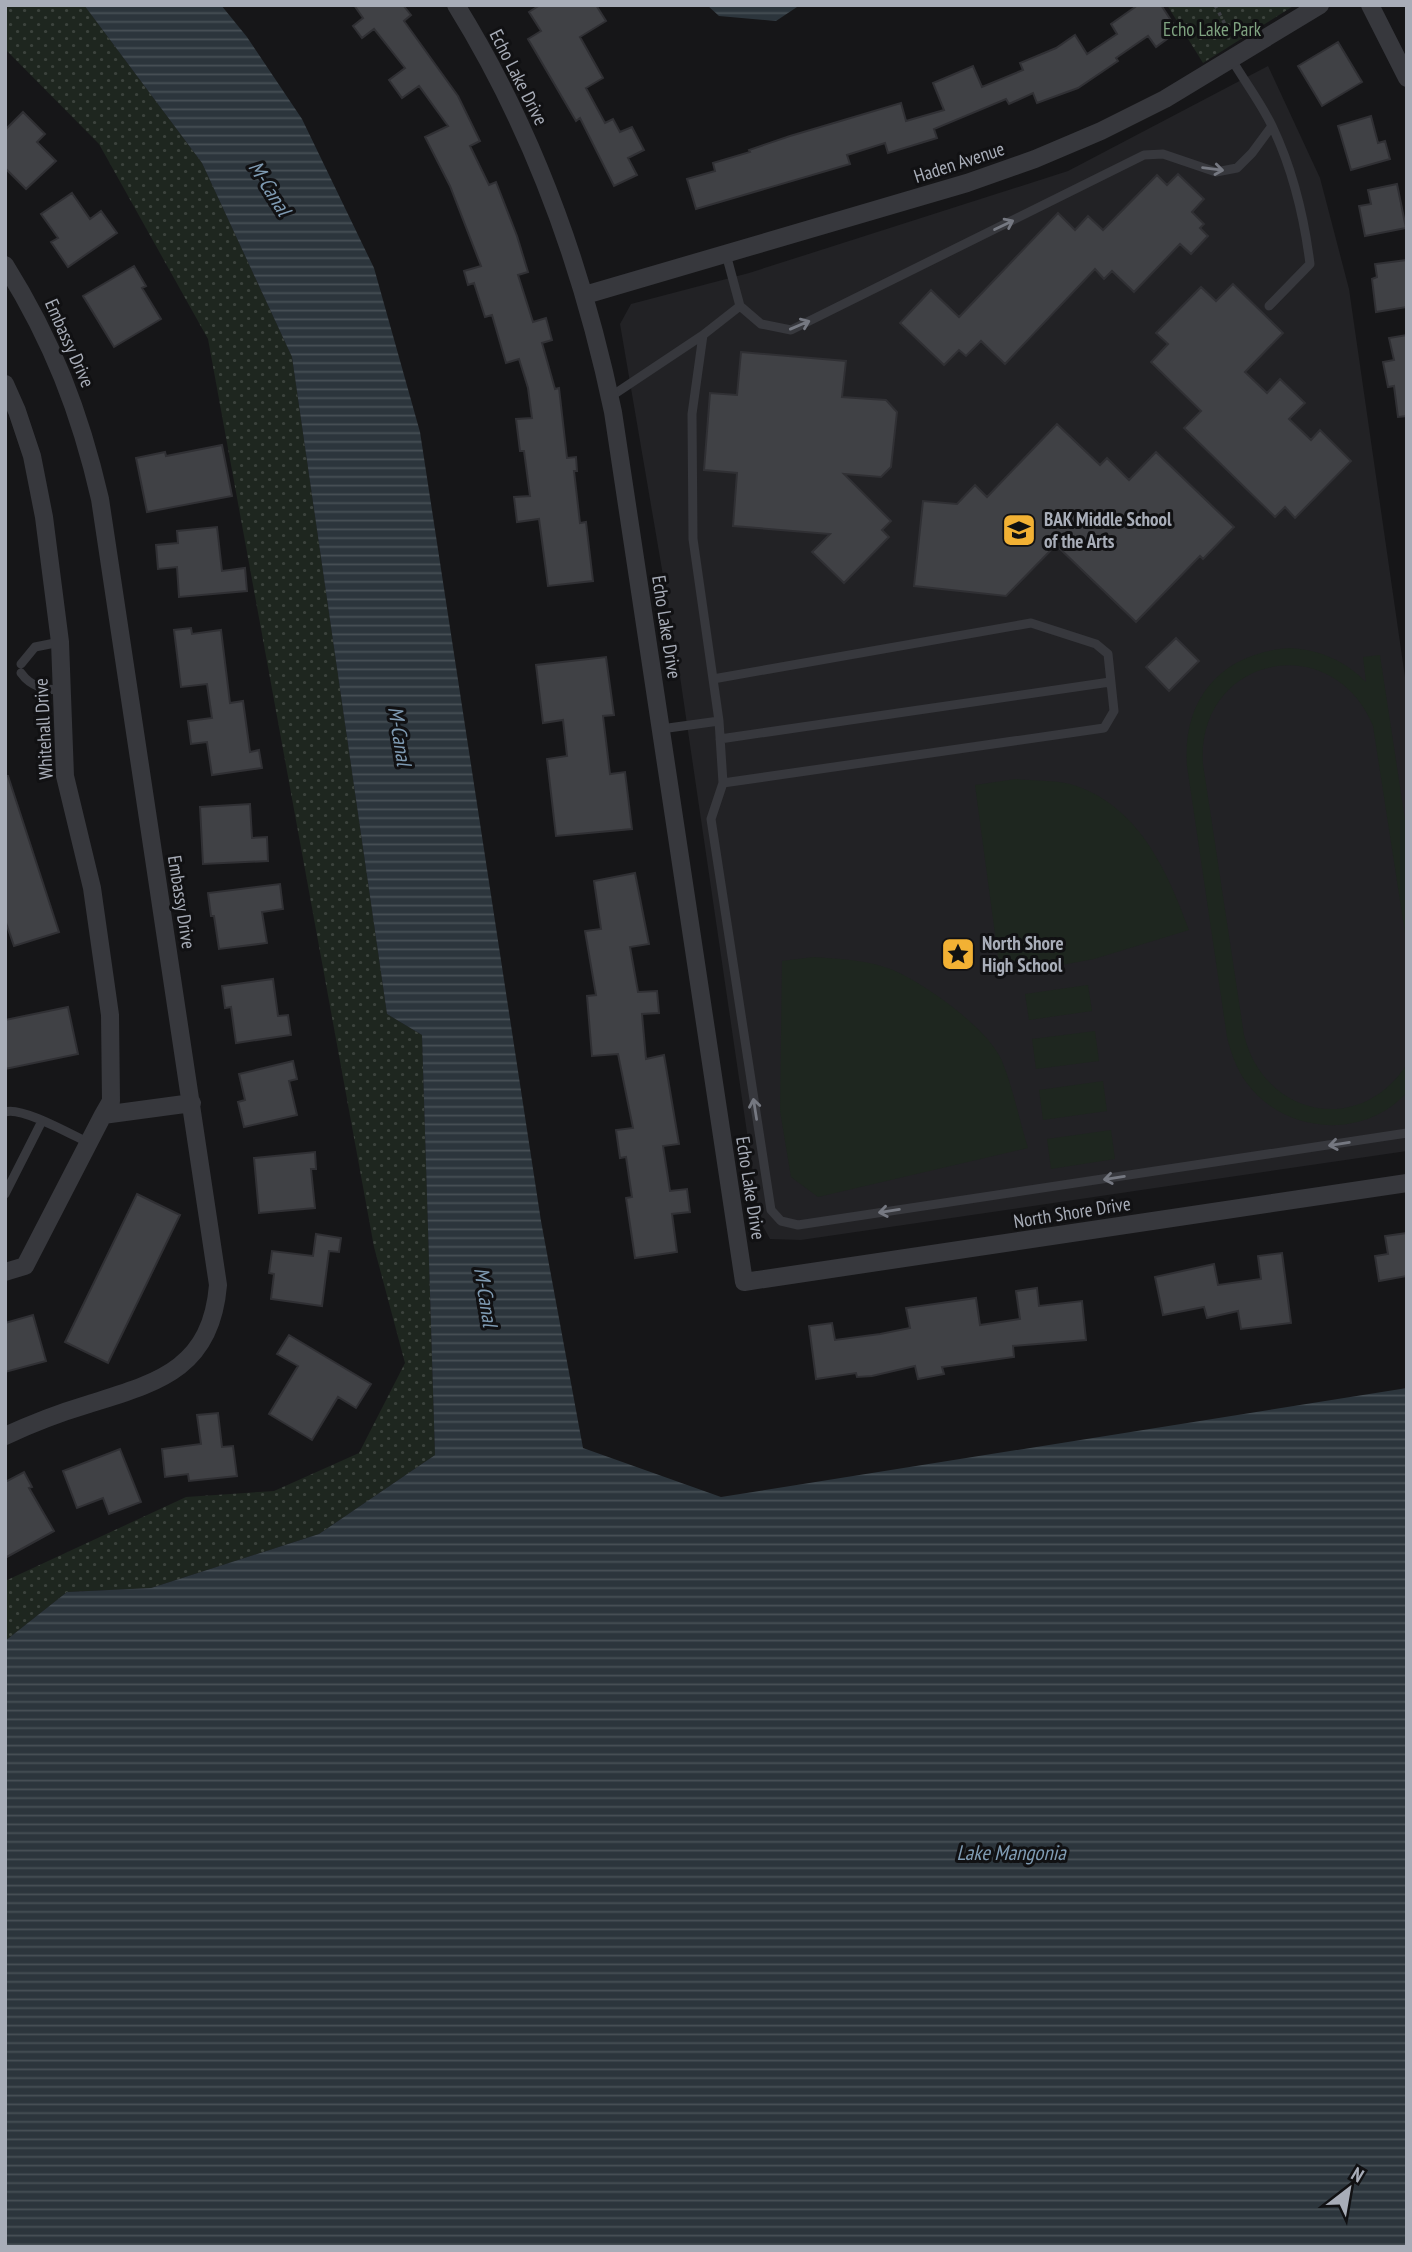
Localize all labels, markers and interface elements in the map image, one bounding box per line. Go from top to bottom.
park label: Echo Lake Park [1163,17,1262,41]
street label: Echo Lake Drive [485,25,553,129]
street label: Haden Avenue [911,136,1007,188]
water label: M-Canal [243,156,298,222]
one-way arrow [1201,163,1224,176]
one-way arrow [993,217,1014,231]
street label: Embassy Drive [40,295,100,391]
one-way arrow [789,318,810,331]
place label: BAK Middle School of the Arts [1044,507,1172,553]
school or university icon: BAK Middle School of the Arts [1000,511,1038,549]
street label: Echo Lake Drive [647,574,687,681]
street label: Whitehall Drive [28,678,58,780]
water label: M-Canal [382,704,418,770]
street label: Embassy Drive [163,854,201,951]
place label: North Shore High School [982,931,1064,977]
place icon: North Shore High School [939,935,977,973]
one-way arrow [749,1098,762,1120]
street label: Echo Lake Drive [731,1135,771,1242]
one-way arrow [1328,1137,1351,1150]
one-way arrow [1103,1171,1126,1184]
street label: North Shore Drive [1012,1191,1132,1233]
one-way arrow [878,1205,901,1218]
water label: M-Canal [468,1265,504,1331]
water label: Lake Mangonia [956,1839,1067,1866]
north arrow [1314,2154,1384,2224]
text: N [1347,2161,1368,2187]

